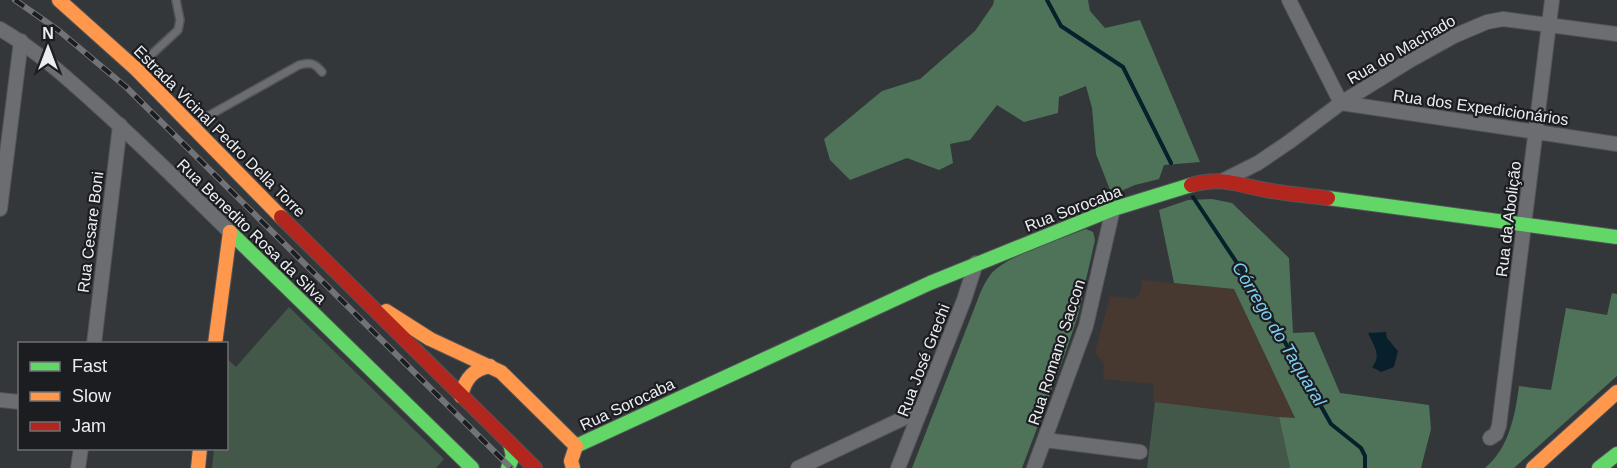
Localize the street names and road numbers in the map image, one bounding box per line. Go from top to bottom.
street label: Rua do Machado [1344,12,1458,87]
street label: Estrada Vicinal Pedro Della Torre [131,42,309,221]
street label: Rua dos Expedicionários [1392,87,1570,128]
street label: Rua Benedito Rosa da Silva [174,156,330,307]
street label: Rua da Abolição [1493,160,1524,278]
street label: Rua Cesare Boni [75,171,106,294]
street label: Rua Sorocaba [1022,182,1124,235]
street label: Rua Romano Saccon [1025,277,1088,427]
street label: Rua José Grechi [894,302,953,419]
street label: Rua Sorocaba [577,375,677,434]

